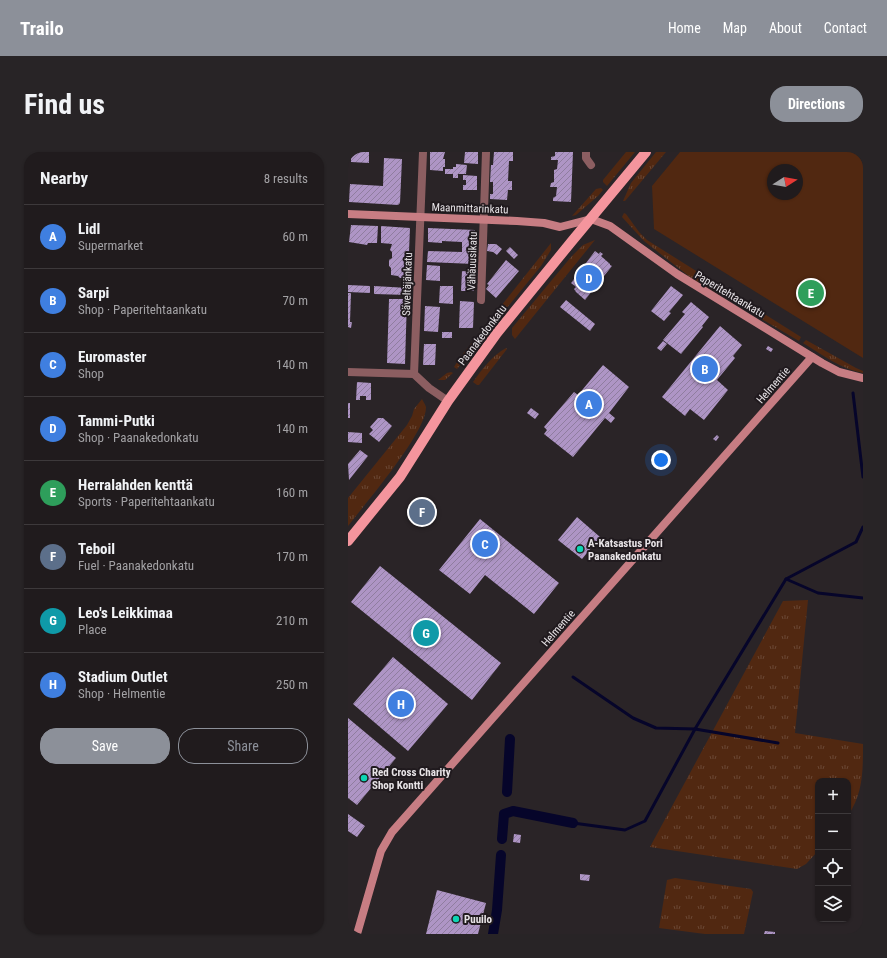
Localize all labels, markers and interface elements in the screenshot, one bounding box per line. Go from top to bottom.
text: Trailo [20,17,64,40]
text: Home [668,20,701,36]
text: Map [723,20,747,36]
text: About [769,20,802,36]
text: Contact [824,20,867,36]
button: Directions [770,86,863,122]
text: Find us [24,88,105,121]
north arrow [767,164,803,200]
text: Nearby [40,168,88,188]
text: 8 results [264,171,308,186]
street label: Maanmittarinkatu [431,201,509,216]
text: Lidl [78,220,100,238]
text: A [49,229,57,244]
text: 60 m [282,229,308,244]
street label: Vähäuusikatu [465,231,480,291]
text: Supermarket [78,238,143,253]
street label: Säveltäjänkatu [400,252,415,316]
pin: D [576,263,602,293]
street label: Paperitehtaankatu [692,268,767,320]
pin: E [798,278,824,308]
text: Sarpi [78,284,109,302]
text: B [49,293,57,308]
text: 70 m [282,293,308,308]
text: Shop · Paperitehtaankatu [78,302,207,317]
street label: Paanakedonkatu [455,303,509,368]
text: Euromaster [78,348,147,366]
pin: B [692,354,718,384]
text: C [49,357,57,372]
text: 140 m [276,357,308,372]
street label: Helmentie [754,364,793,406]
text: Shop [78,366,104,381]
pin: A [576,389,602,419]
text: Tammi-Putki [78,412,155,430]
text: D [49,421,57,436]
text: 140 m [276,421,308,436]
text: Shop · Paanakedonkatu [78,430,199,445]
your location [651,450,671,470]
text: Herralahden kenttä [78,476,193,494]
text: E [50,485,56,500]
text: 160 m [276,485,308,500]
text: Sports · Paperitehtaankatu [78,494,215,509]
pin: F [409,497,435,527]
pin: C [472,529,498,559]
place label: A-Katsastus Pori Paanakedonkatu [588,537,663,563]
text: Teboil [78,540,115,558]
marker: A-Katsastus Pori Paanakedonkatu [575,544,585,554]
text: F [50,549,56,564]
text: 170 m [276,549,308,564]
text: Fuel · Paanakedonkatu [78,558,194,573]
text: Leo's Leikkimaa [78,604,173,622]
street label: Helmentie [539,607,578,649]
text: G [49,613,57,628]
text: 210 m [276,613,308,628]
pin: G [413,618,439,648]
text: Place [78,622,107,637]
text: Stadium Outlet [78,668,168,686]
text: H [49,677,57,692]
text: 250 m [276,677,308,692]
text: Shop · Helmentie [78,686,165,701]
pin: H [388,689,414,719]
button: Save [40,728,170,764]
button: Share [178,728,308,764]
place label: Red Cross Charity Shop Kontti [372,766,451,792]
marker: Red Cross Charity Shop Kontti [359,773,369,783]
map controls [815,778,851,922]
button: + [815,778,851,814]
button: − [815,814,851,850]
button: locate [815,850,851,886]
button: layers [815,886,851,922]
place label: Puuilo [464,913,493,926]
marker: Puuilo [451,914,461,924]

